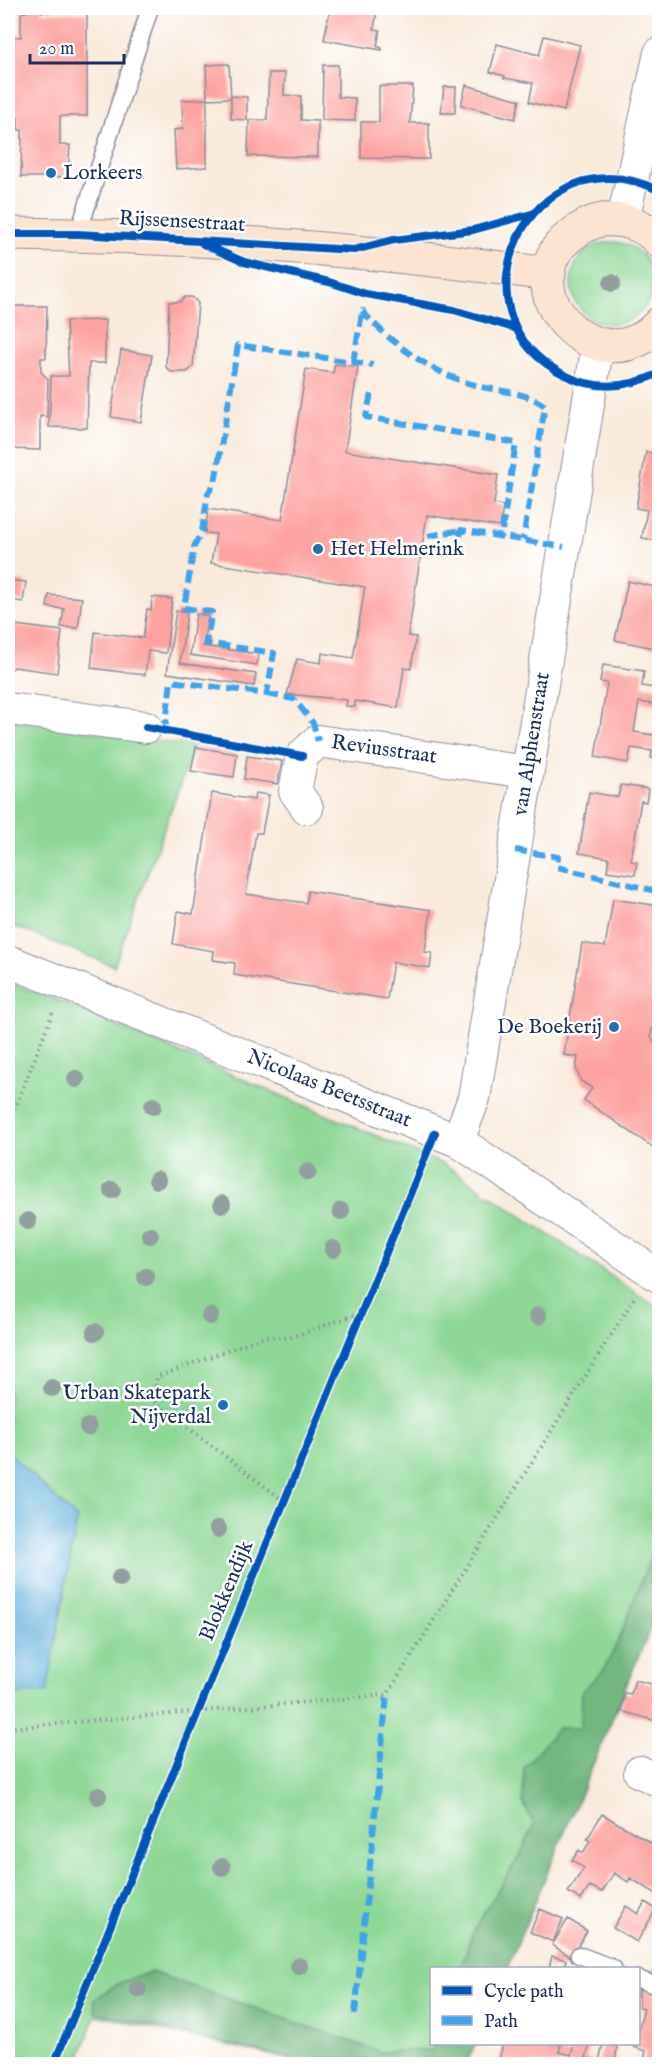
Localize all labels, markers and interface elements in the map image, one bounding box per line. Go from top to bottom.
scale bar [30,27,124,65]
text: 20 m [39,38,74,61]
place label: Lorkeers [63,160,143,187]
marker: Lorkeers [44,166,58,180]
street label: Rijssensestraat [118,205,246,239]
place label: Het Helmerink [330,536,465,563]
marker: Het Helmerink [311,542,325,556]
street label: van Alphenstraat [507,670,557,818]
street label: Reviusstraat [329,729,439,771]
place label: De Boekerij [497,1014,602,1041]
marker: De Boekerij [607,1020,621,1034]
street label: Nicolaas Beetsstraat [243,1044,415,1134]
place label: Urban Skatepark Nijverdal [63,1380,212,1431]
marker: Urban Skatepark Nijverdal [216,1398,230,1412]
street label: Blokkendijk [194,1536,261,1645]
legend [430,1967,640,2045]
text: Cycle path [484,1981,564,2004]
text: Path [484,2011,518,2034]

